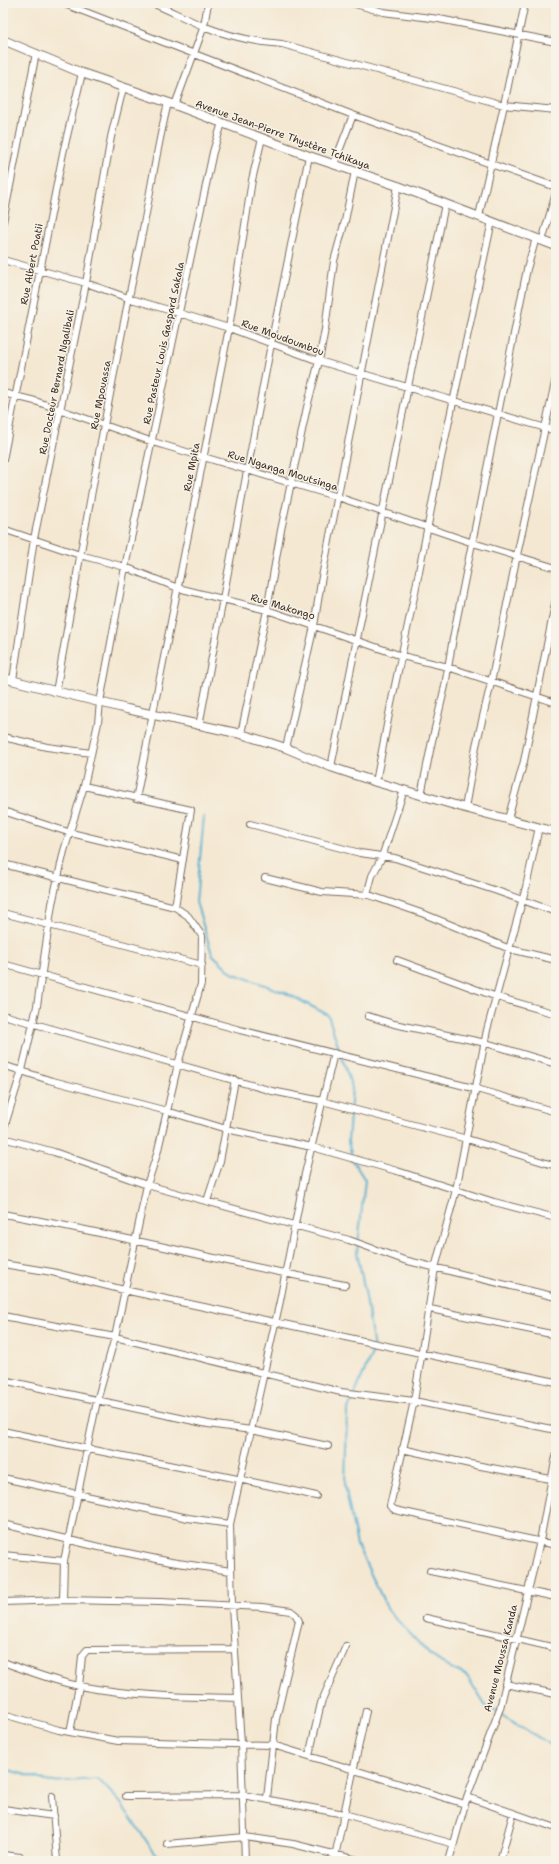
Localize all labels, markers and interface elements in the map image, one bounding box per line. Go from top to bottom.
street label: Avenue Jean-Pierre Thystère Tchikaya [194,97,373,172]
street label: Rue Albert Poatii [17,222,46,306]
street label: Rue Pasteur Louis Gaspard Sakala [140,260,187,426]
street label: Rue Docteur Bernard Ngalibali [36,308,77,456]
street label: Rue Moudoumbou [240,316,326,359]
street label: Rue Mpouassa [87,359,114,431]
street label: Rue Mpita [180,441,203,493]
street label: Rue Nganga Moutsinga [226,448,340,494]
street label: Rue Makongo [249,591,317,622]
street label: Avenue Moussa Kanda [481,1602,520,1713]

